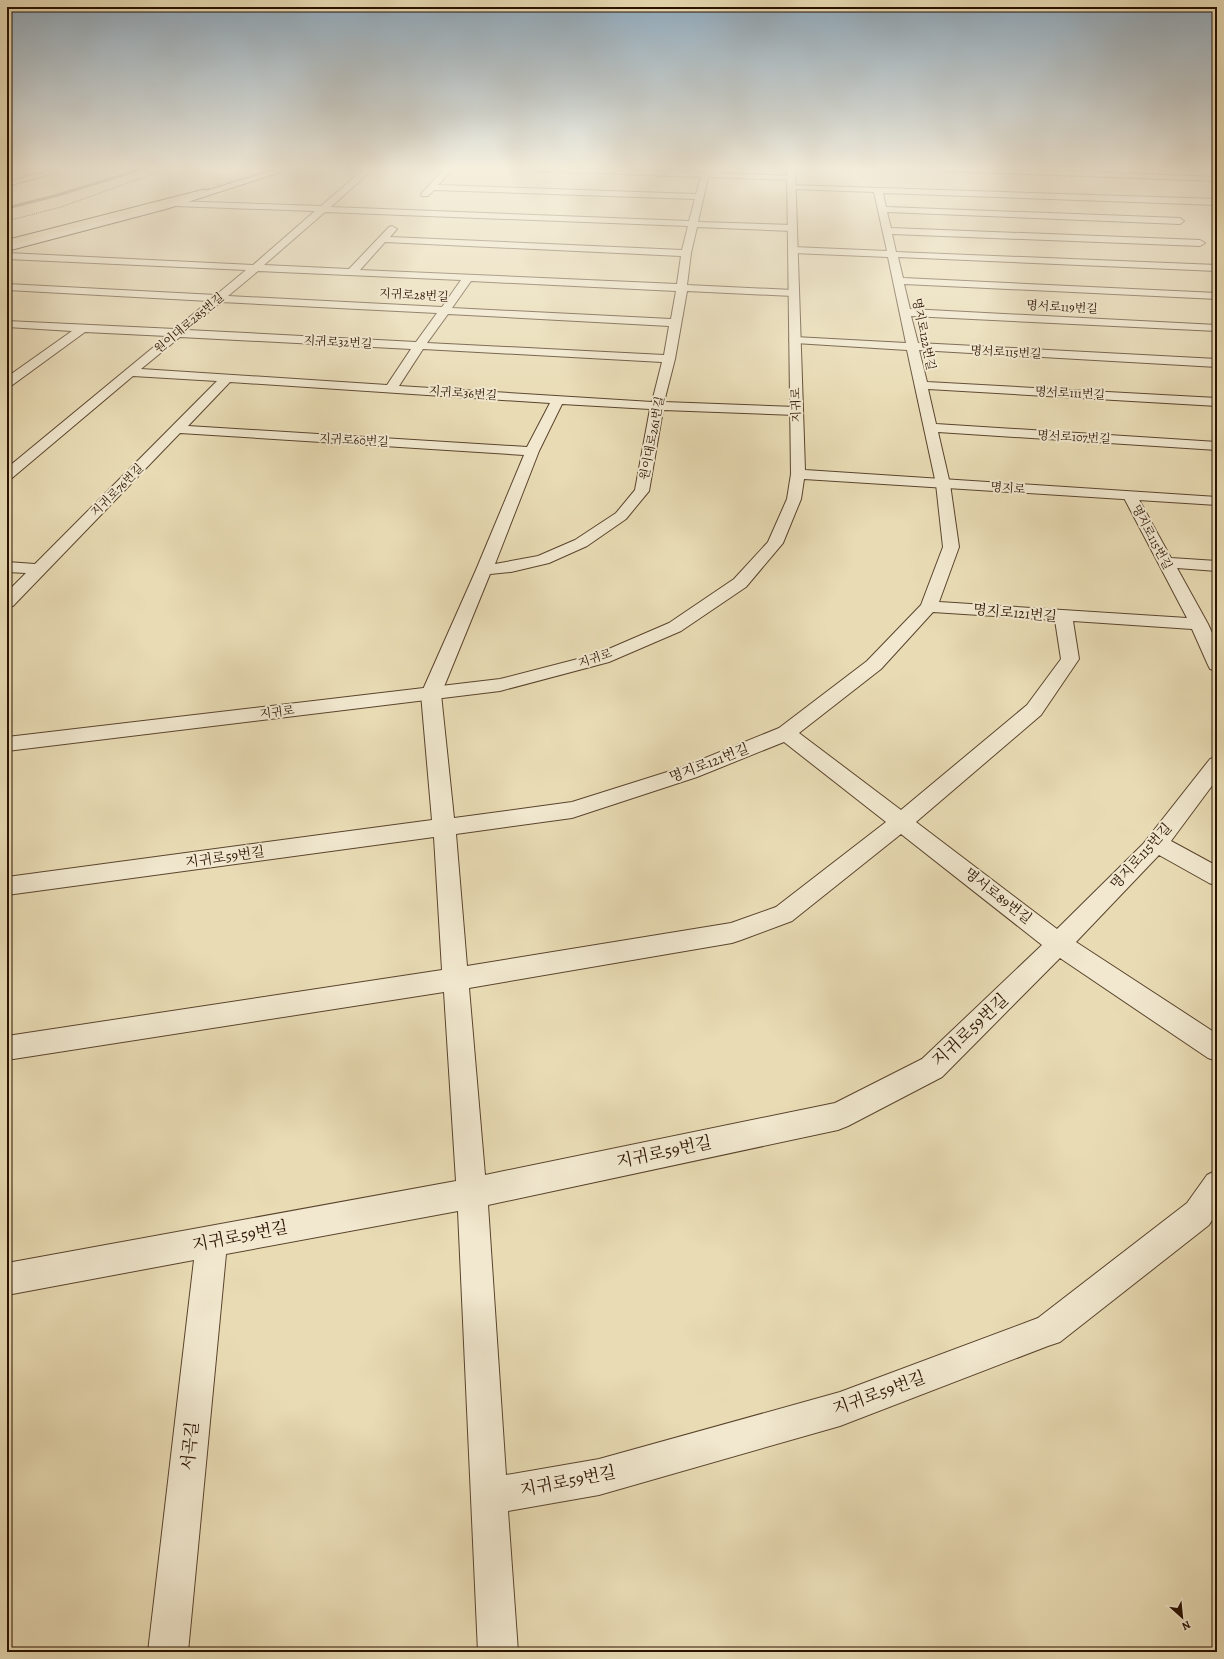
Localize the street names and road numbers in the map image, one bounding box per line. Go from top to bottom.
street label: 지귀로28번길 [379,285,449,305]
street label: 원이대로285번길 [151,289,227,357]
street label: 명지로122번길 [909,296,939,372]
street label: 명서로119번길 [1026,297,1098,317]
street label: 지귀로32번길 [303,332,373,352]
street label: 명서로115번길 [970,342,1042,362]
street label: 지귀로36번길 [428,383,498,403]
street label: 명서로111번길 [1034,383,1106,403]
street label: 지귀로 [787,387,805,423]
street label: 원이대로261번길 [636,395,668,481]
street label: 명서로107번길 [1037,427,1111,447]
street label: 지귀로60번길 [319,430,389,450]
street label: 지귀로76번길 [87,460,147,520]
street label: 명지로 [990,479,1026,497]
street label: 명지로115번길 [1128,502,1176,572]
street label: 명지로121번길 [972,600,1058,626]
street label: 지귀로 [576,645,614,671]
street label: 지귀로 [259,702,296,722]
street label: 명지로121번길 [666,739,752,787]
street label: 명지로115번길 [1106,819,1176,893]
street label: 지귀로59번길 [184,842,266,872]
street label: 명서로89번길 [960,864,1036,928]
street label: 지귀로59번길 [927,988,1013,1072]
street label: 지귀로59번길 [614,1131,714,1173]
street label: 지귀로59번길 [190,1215,290,1257]
street label: 지귀로59번길 [829,1366,929,1420]
street label: 서곡길 [176,1420,204,1472]
street label: 지귀로59번길 [518,1460,618,1502]

